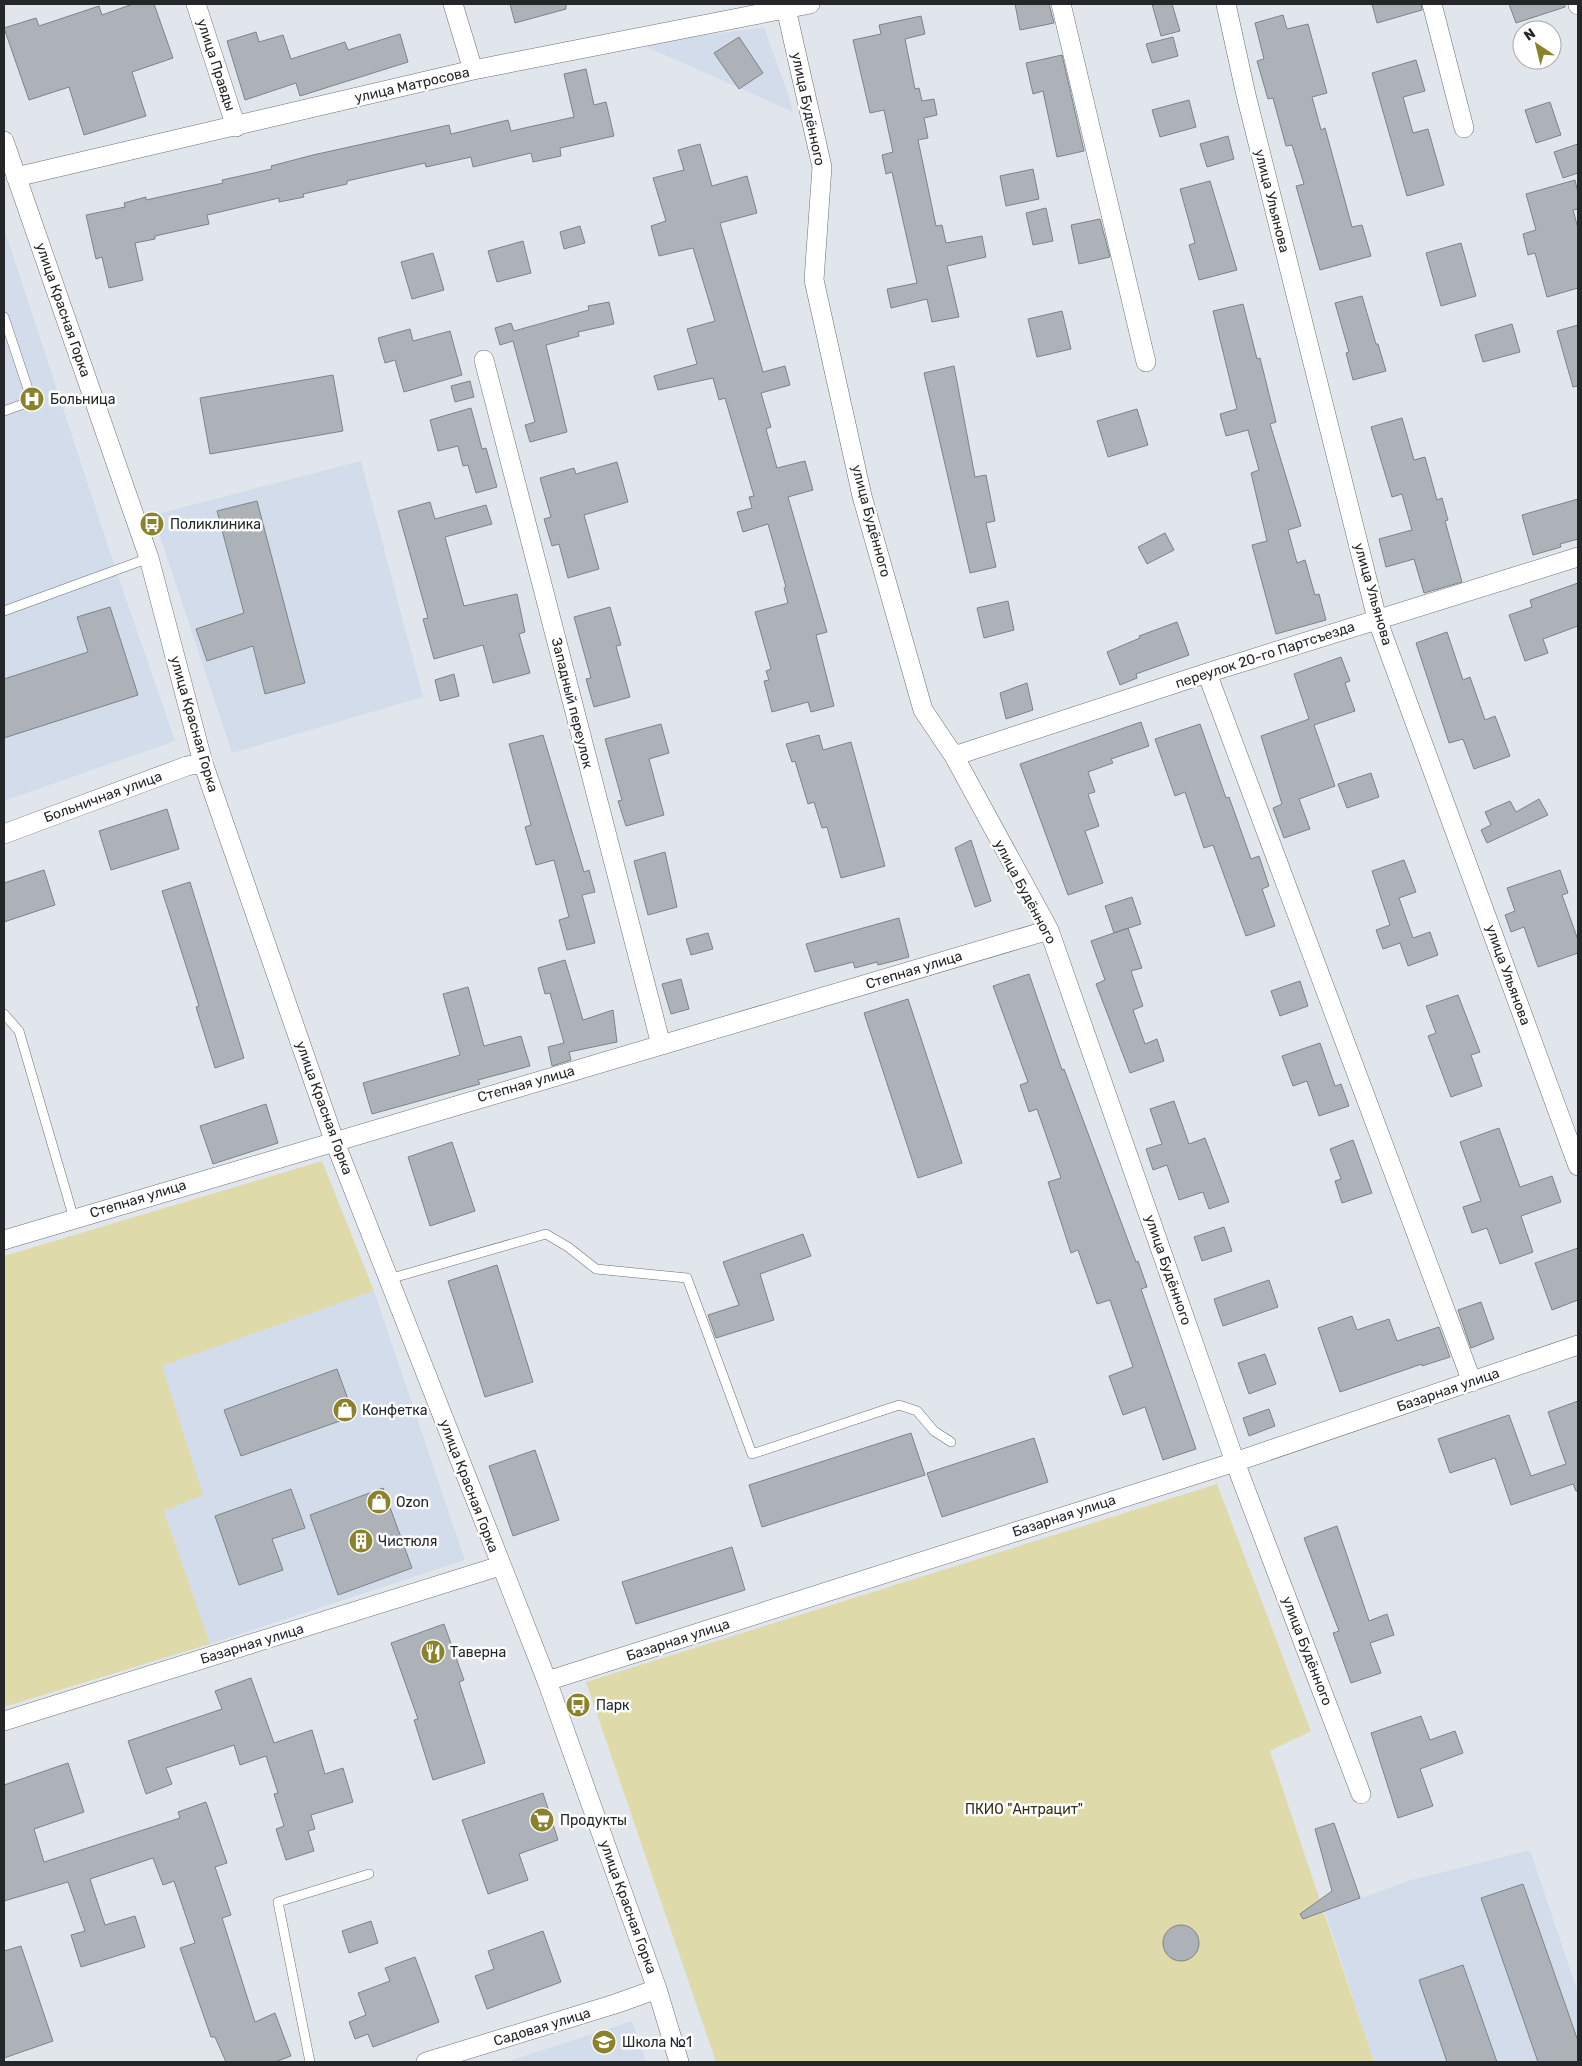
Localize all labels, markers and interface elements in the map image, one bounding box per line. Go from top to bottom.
street label: улица Правды [193,17,239,113]
north arrow [1512,20,1562,70]
text: N [1521,25,1539,45]
street label: улица Будённого [788,51,828,167]
street label: улица Матросова [353,64,471,106]
street label: улица Ульянова [1251,148,1293,254]
street label: улица Красная Горка [32,241,94,379]
hospital icon: Больница [19,386,45,412]
place label: Больница [50,391,115,408]
street label: улица Будённого [848,463,894,579]
bus stop icon: Поликлиника [139,511,165,537]
place label: Поликлиника [170,516,261,533]
street label: улица Ульянова [1350,541,1396,647]
street label: переулок 20-го Партсъезда [1173,618,1357,692]
street label: Западный переулок [548,636,597,771]
street label: улица Красная Горка [166,654,222,794]
street label: Больничная улица [42,768,164,826]
street label: улица Будённого [990,837,1060,947]
street label: улица Ульянова [1482,922,1534,1028]
street label: Степная улица [864,947,964,993]
street label: улица Красная Горка [292,1039,356,1177]
street label: Степная улица [475,1062,577,1106]
street label: Степная улица [88,1176,188,1222]
street label: улица Будённого [1141,1213,1195,1327]
street label: Базарная улица [1394,1364,1502,1416]
shop icon: Конфетка [332,1397,358,1423]
place label: Конфетка [362,1402,427,1419]
street label: улица Красная Горка [436,1417,502,1555]
shop icon: Ozon [366,1489,392,1515]
street label: Базарная улица [1010,1491,1118,1541]
place label: Ozon [396,1494,429,1511]
building icon: Чистюля [348,1528,374,1554]
place label: Чистюля [378,1533,437,1550]
street label: улица Будённого [1278,1594,1336,1708]
street label: Базарная улица [624,1615,732,1665]
street label: Базарная улица [198,1620,306,1668]
restaurant icon: Таверна [420,1639,446,1665]
place label: Таверна [450,1644,506,1661]
bus stop icon: Парк [565,1692,591,1718]
place label: Парк [596,1697,630,1714]
park label: ПКИО "Антрацит" [965,1801,1083,1818]
supermarket icon: Продукты [529,1807,555,1833]
place label: Продукты [560,1812,627,1829]
street label: улица Красная Горка [596,1838,660,1976]
street label: Садовая улица [492,2004,592,2050]
school or university icon: Школа №1 [591,2029,617,2055]
place label: Школа №1 [622,2034,692,2051]

